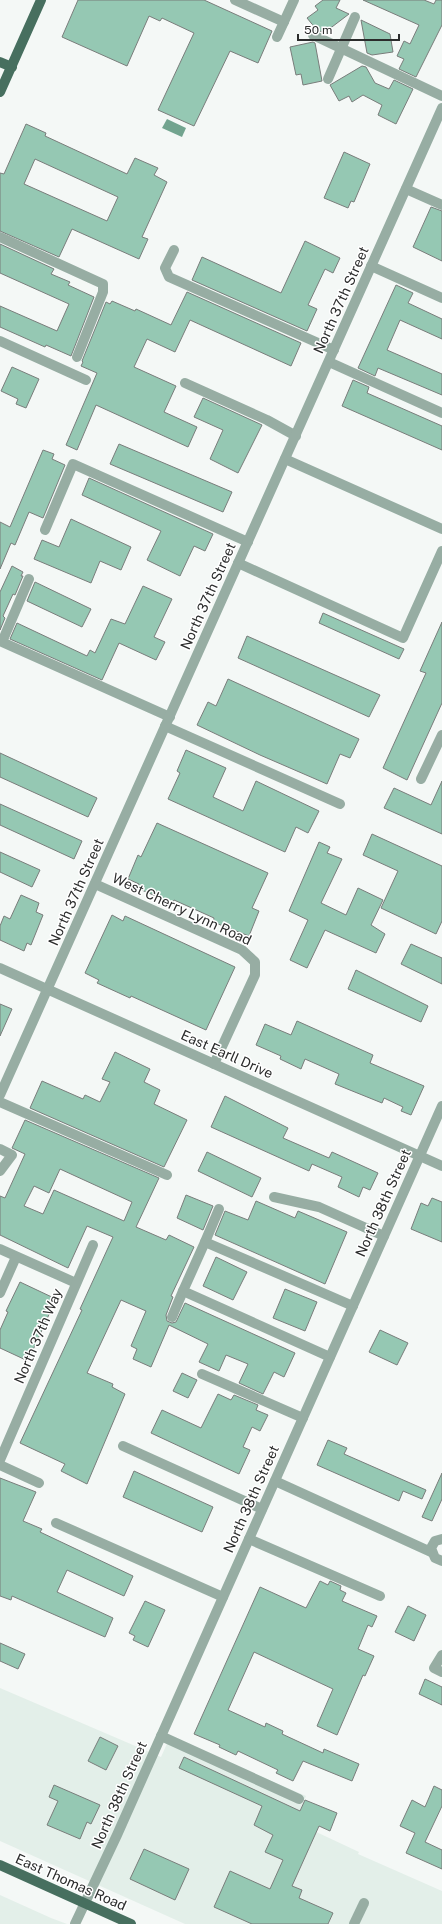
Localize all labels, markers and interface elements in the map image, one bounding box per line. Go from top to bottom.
scale bar [298,16,399,42]
text: 50 m [304,23,332,37]
street label: North 37th Street [310,244,372,356]
street label: North 37th Street [177,540,239,652]
street label: North 37th Street [45,836,107,948]
street label: West Cherry Lynn Road [110,870,254,948]
street label: East Earll Drive [179,1027,276,1081]
street label: North 38th Street [352,1147,414,1259]
street label: North 37th Way [11,1286,65,1386]
street label: North 38th Street [220,1443,282,1555]
street label: North 38th Street [88,1739,150,1851]
street label: East Thomas Road [13,1850,129,1914]

